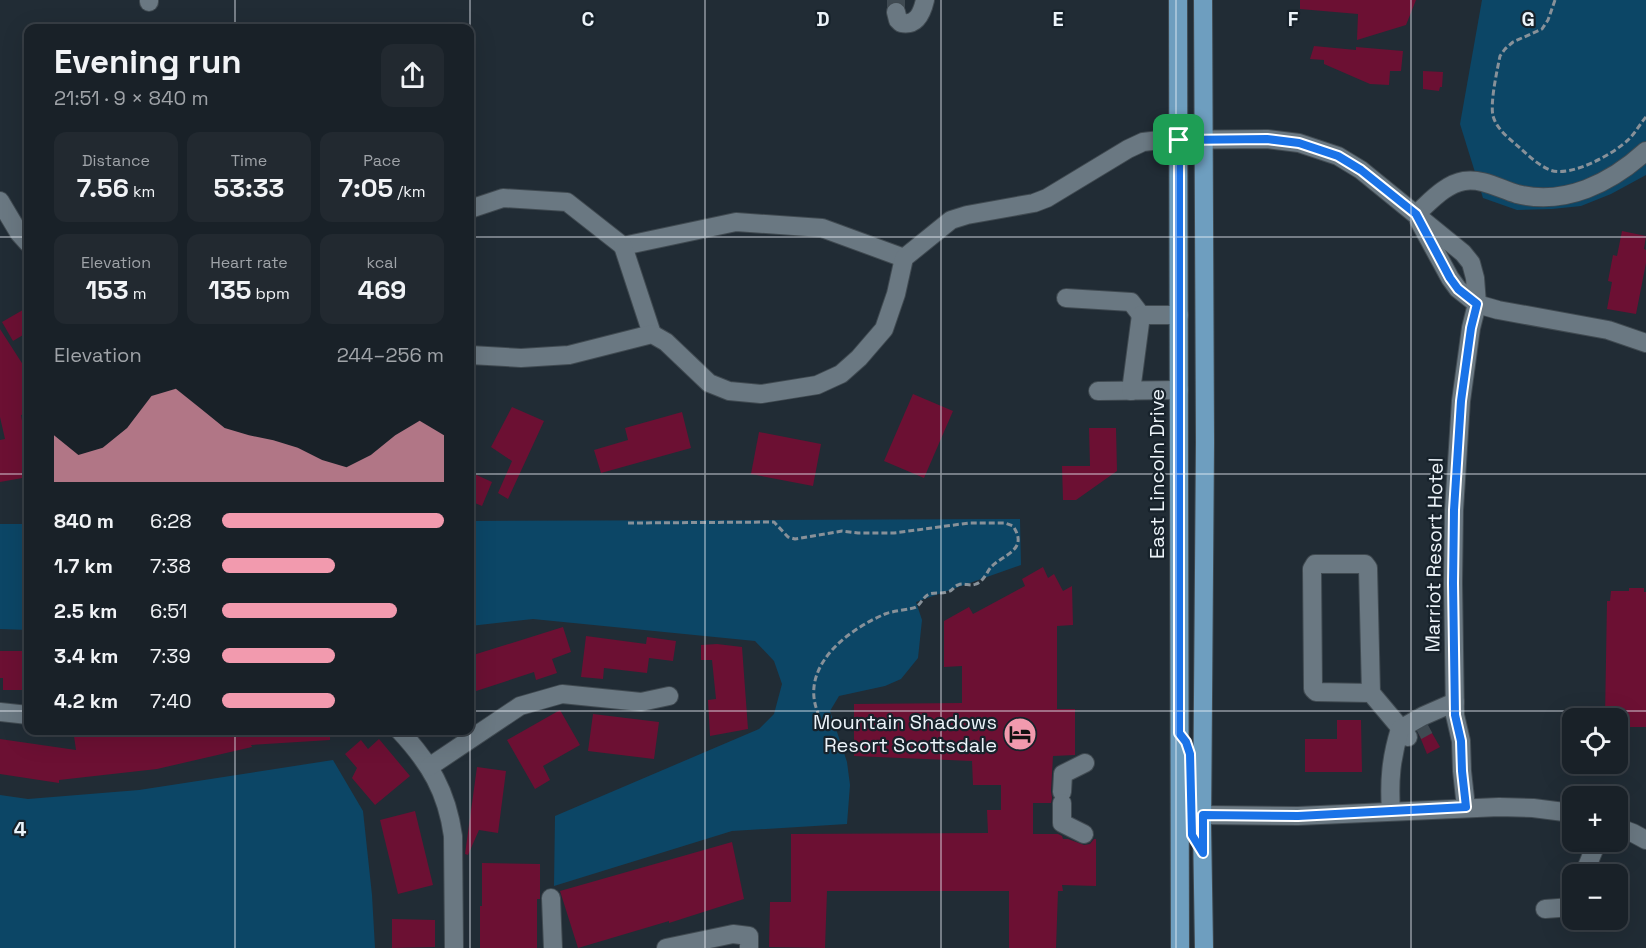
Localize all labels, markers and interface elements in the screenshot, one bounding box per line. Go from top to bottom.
text: C [582,6,595,32]
text: D [816,6,830,32]
text: E [1052,6,1064,32]
text: F [1288,6,1299,32]
text: G [1521,6,1535,32]
text: Evening run [54,41,242,83]
button: share [381,44,444,107]
text: 21:51 · 9 × 840 m [54,85,209,111]
pin [1153,114,1204,165]
icon: arrive [1162,123,1195,156]
text: Distance [82,150,150,171]
text: Time [231,150,267,171]
text: Pace [363,150,401,171]
text: 7.56 [77,171,129,205]
text: 53:33 [214,171,284,205]
text: 7:05 [338,171,393,205]
text: km [129,181,155,202]
text: /km [393,181,426,202]
text: Elevation [81,252,151,273]
text: Heart rate [210,252,288,273]
text: kcal [367,252,397,273]
text: 153 [85,273,129,307]
text: 135 [208,273,251,307]
text: 469 [358,273,406,307]
text: m [129,283,147,304]
text: bpm [251,283,290,304]
text: Elevation [54,342,142,368]
text: 244–256 m [337,342,444,368]
street label: East Lincoln Drive [1144,389,1170,559]
street label: Marriot Resort Hotel [1419,457,1449,653]
text: 840 m [54,508,114,534]
text: 6:28 [150,508,192,534]
text: 1.7 km [54,553,113,579]
text: 7:38 [150,553,191,579]
text: 2.5 km [54,598,117,624]
text: 6:51 [150,598,187,624]
text: 3.4 km [54,643,118,669]
text: 7:39 [150,643,191,669]
text: 4.2 km [54,688,118,714]
text: 7:40 [150,688,192,714]
map controls [1562,708,1628,930]
button: locate [1562,708,1628,774]
place label: Mountain Shadows Resort Scottsdale [813,709,997,758]
hotel icon: Mountain Shadows Resort Scottsdale [1002,716,1038,752]
button: + [1562,786,1628,852]
text: 4 [14,816,27,842]
button: − [1562,864,1628,930]

